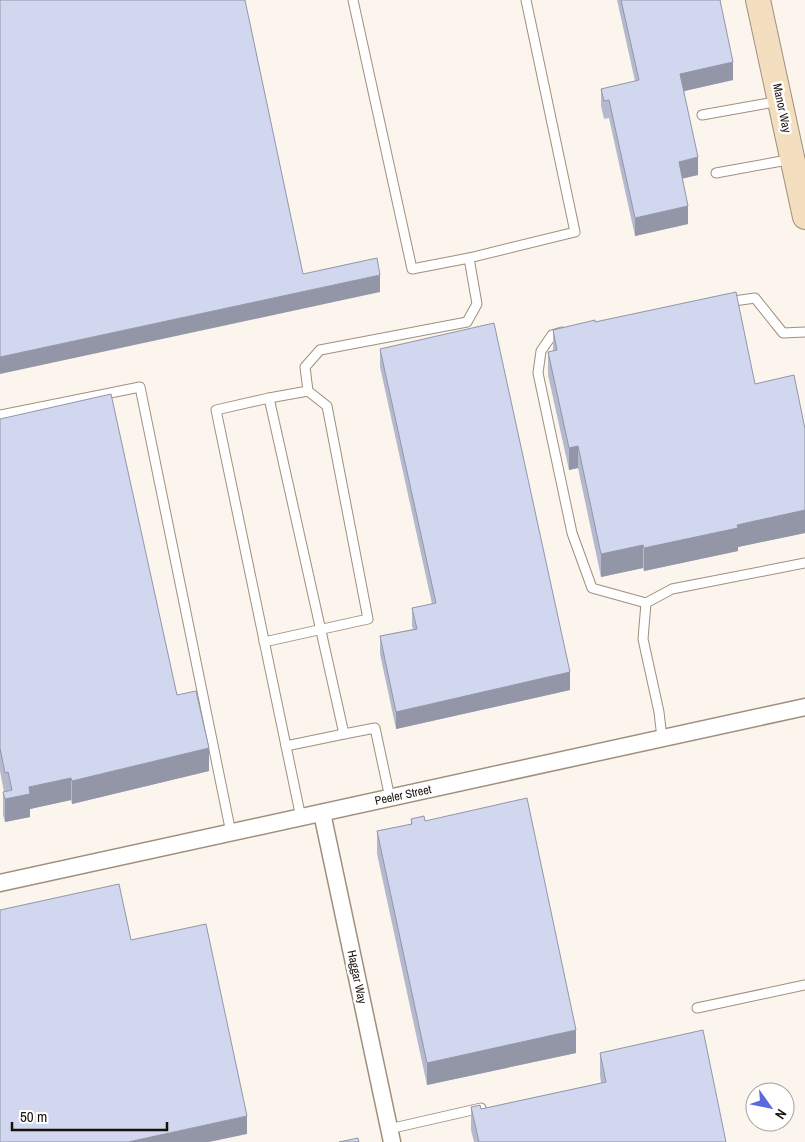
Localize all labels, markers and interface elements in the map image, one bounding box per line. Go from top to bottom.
street label: Manor Way [769,82,795,134]
street label: Peeler Street [373,781,433,809]
street label: Haggar Way [344,949,370,1005]
north arrow [745,1082,795,1132]
scale bar [12,1100,168,1132]
text: 50 m [20,1106,47,1127]
text: N [771,1106,791,1122]

